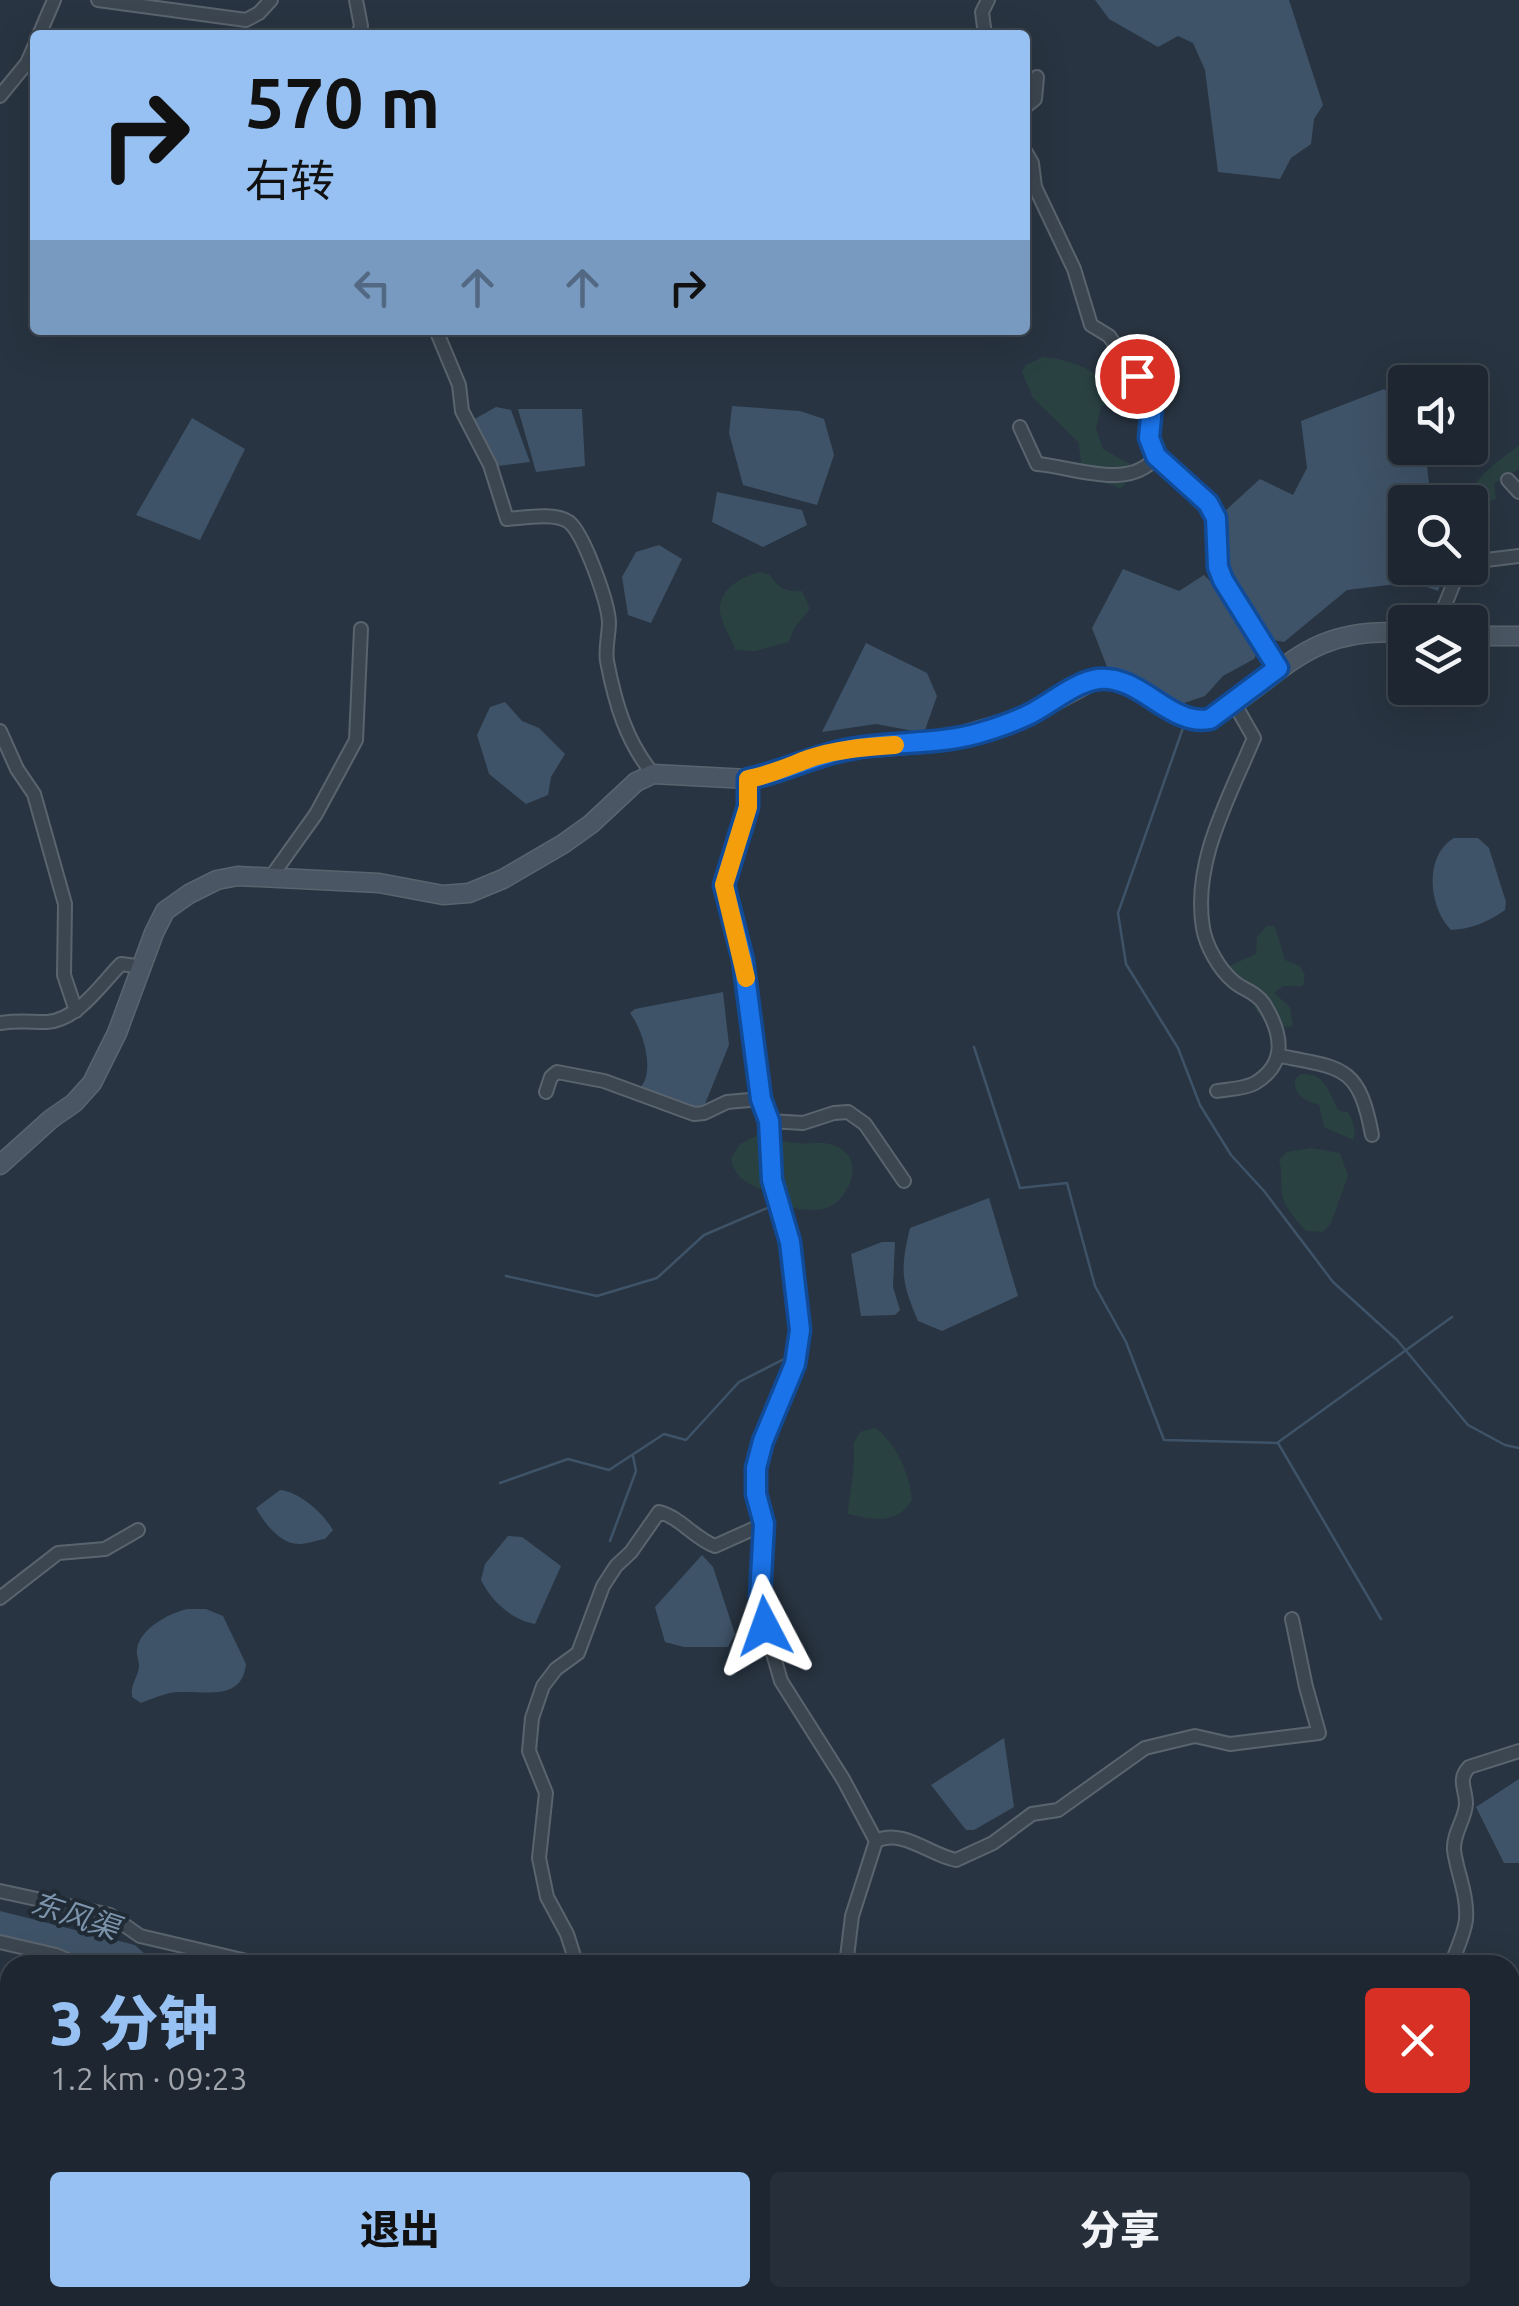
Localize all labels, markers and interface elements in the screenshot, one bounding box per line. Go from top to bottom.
text: 570 m [245,63,440,141]
icon: right [80,70,210,200]
text: 右转 [245,155,335,206]
icon: left [345,260,400,315]
icon: ahead [450,260,505,315]
icon: ahead [555,260,610,315]
icon: right [660,260,715,315]
pin [1095,334,1180,419]
icon: arrive [1110,349,1165,404]
map controls [1388,365,1488,705]
button: sound [1388,365,1488,465]
button: search [1388,485,1488,585]
button: layers [1388,605,1488,705]
position arrow [713,1574,817,1678]
water label: 东风渠 [27,1885,127,1946]
button: close [1365,1988,1470,2093]
text: 3 分钟 [50,1989,218,2056]
text: 1.2 km · 09:23 [50,2060,248,2096]
button: 退出 [50,2172,750,2287]
button: 分享 [770,2172,1470,2287]

